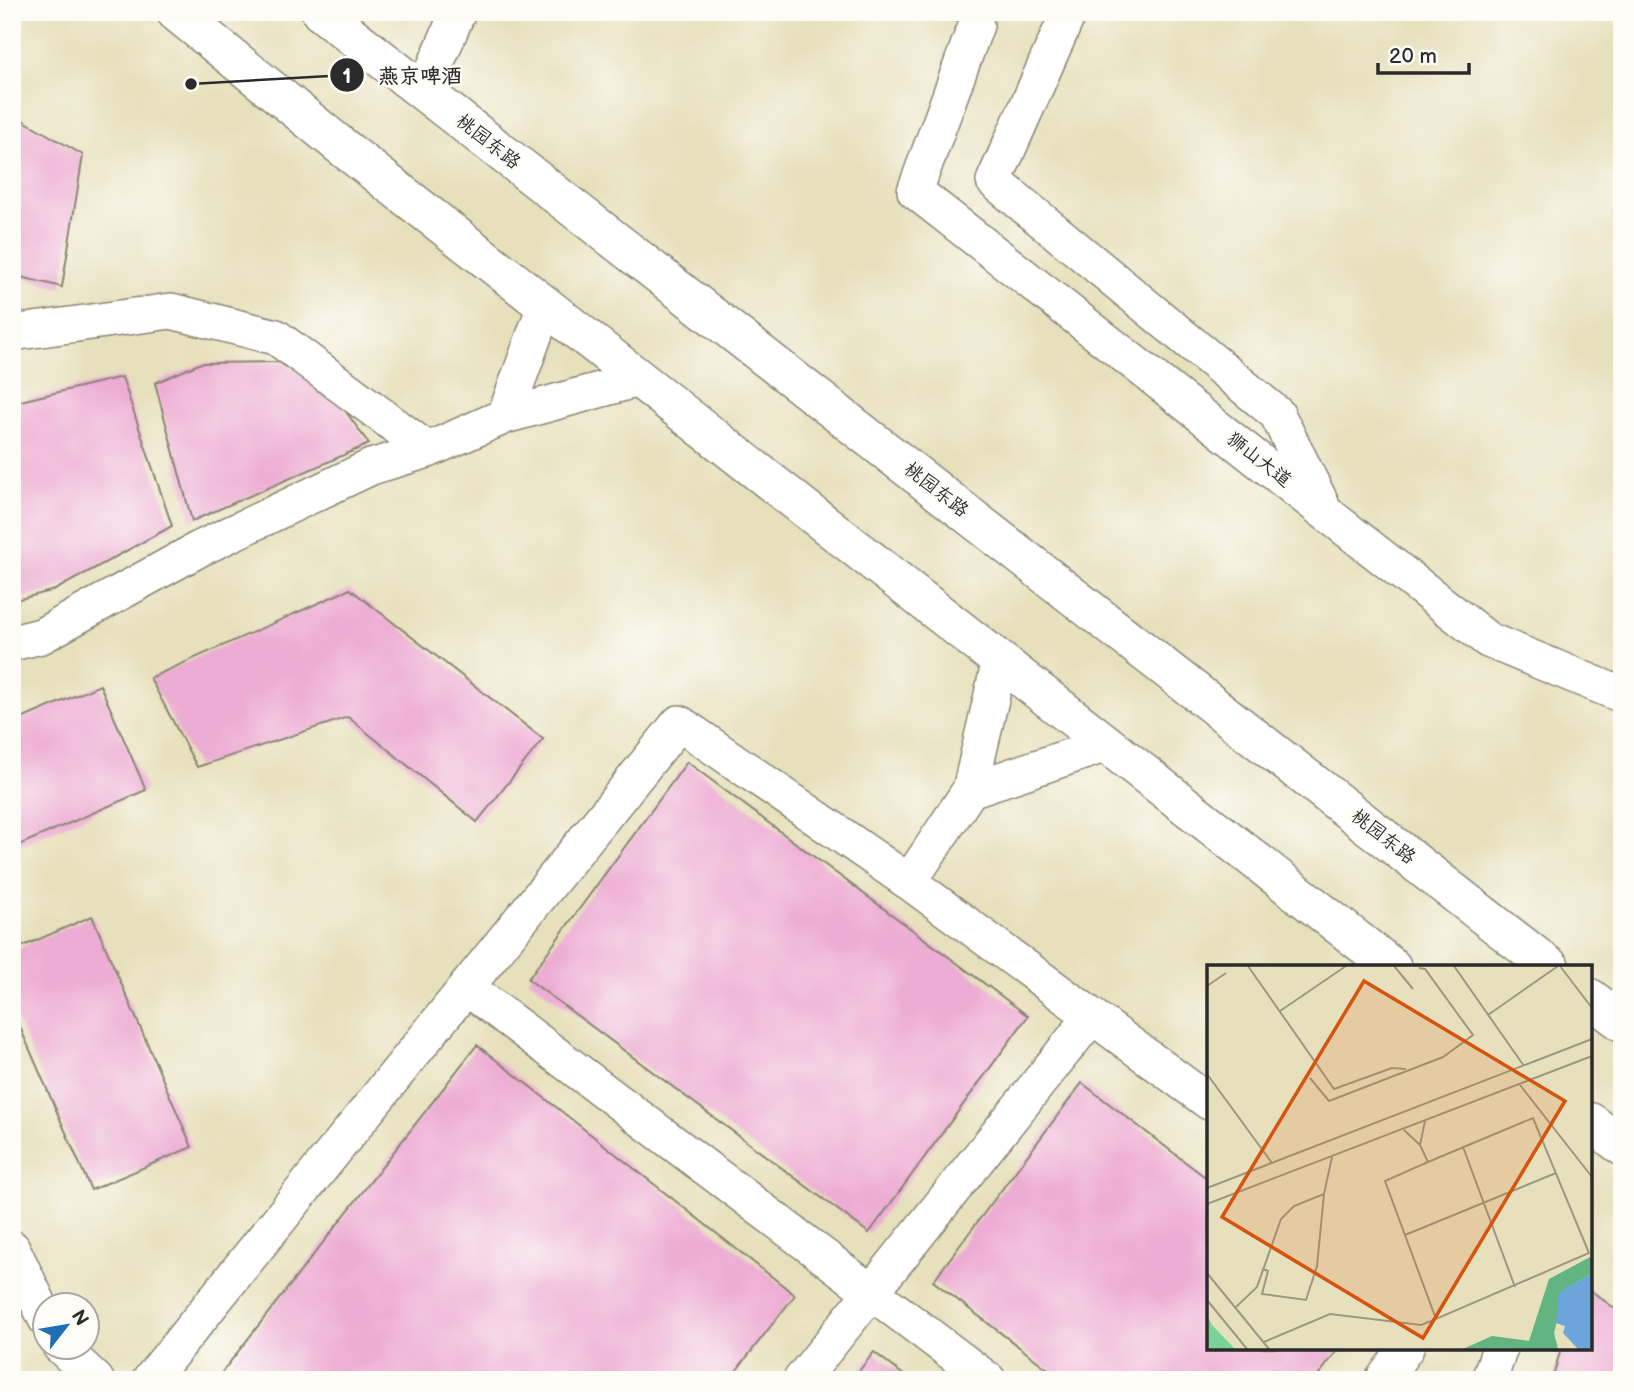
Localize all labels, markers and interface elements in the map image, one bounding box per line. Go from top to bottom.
scale bar [1378,32,1470,76]
text: 20 m [1389,44,1437,69]
callout: 燕京啤酒 [329,54,476,96]
text: 1 [343,64,351,89]
text: 燕京啤酒 [378,64,462,89]
street label: 桃园东路 [451,110,525,174]
street label: 狮山大道 [1222,428,1296,492]
street label: 桃园东路 [899,458,973,522]
street label: 桃园东路 [1346,805,1420,869]
inset map [1207,965,1592,1350]
north arrow [32,1290,102,1360]
text: N [66,1306,93,1330]

